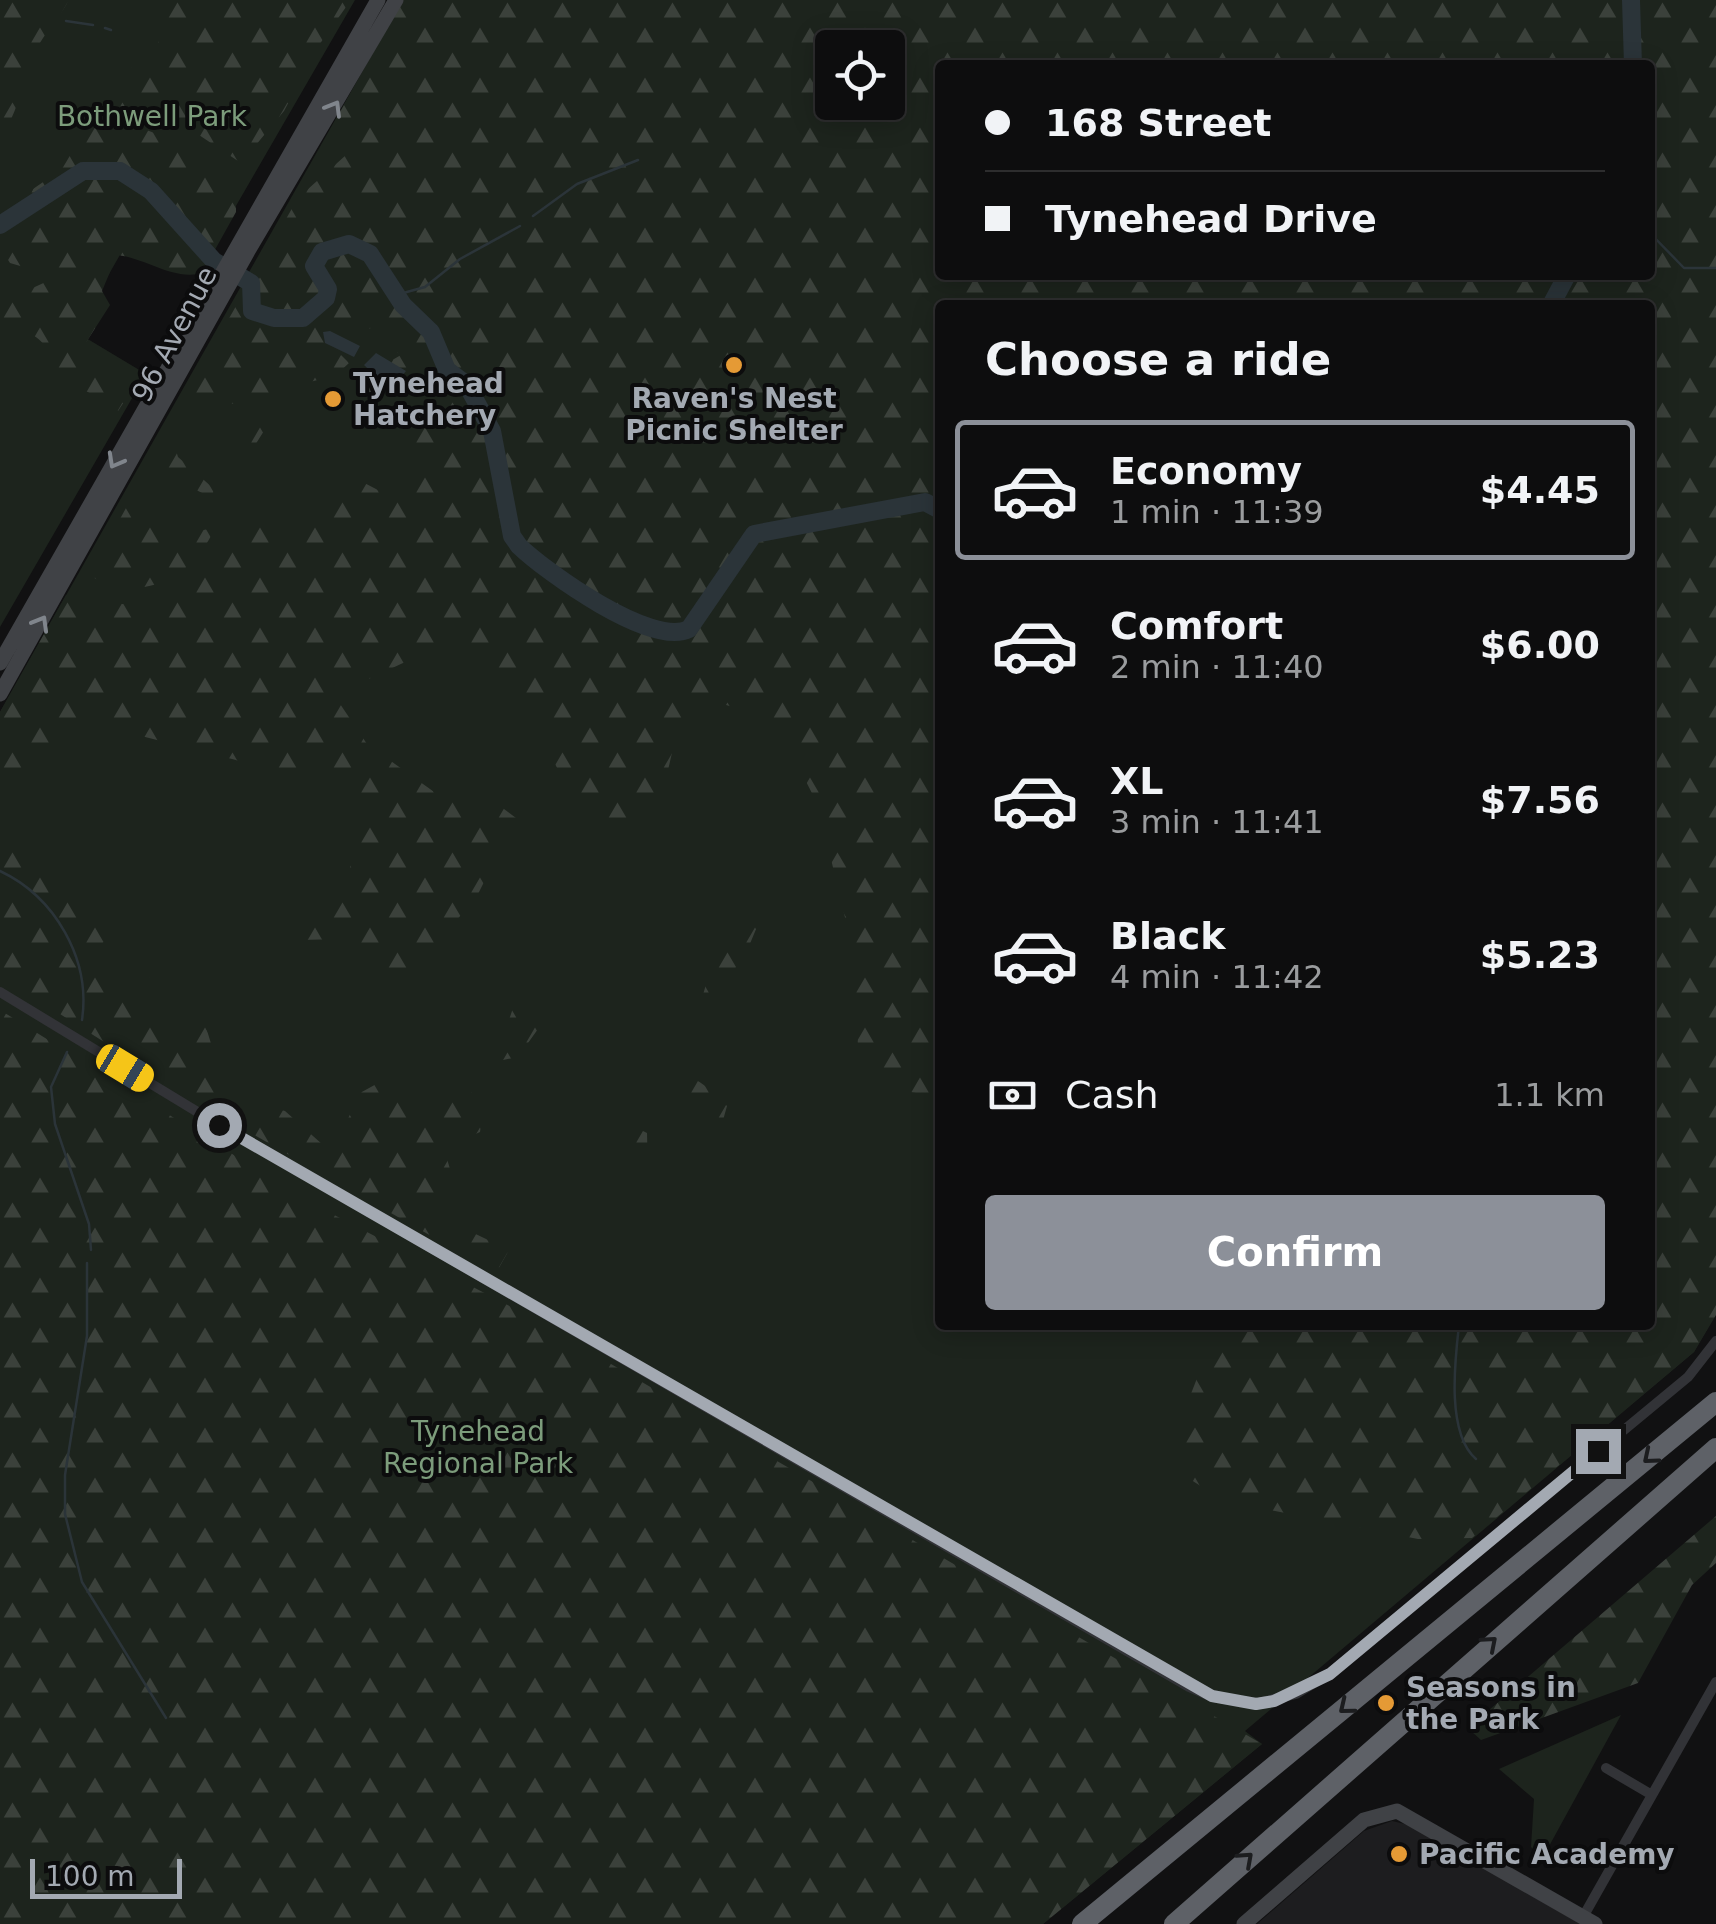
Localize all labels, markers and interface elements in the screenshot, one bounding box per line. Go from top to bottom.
map controls [815,30,905,120]
button: locate [815,30,905,120]
park label: Bothwell Park [57,100,248,133]
one-way arrow [322,101,342,119]
text: 168 Street [1045,101,1272,145]
text: Tynehead Drive [1045,197,1377,241]
street label: 96 Avenue [125,261,224,408]
text: Choose a ride [985,333,1331,386]
marker: Raven's Nest Picnic Shelter [723,354,745,376]
place label: Tynehead Hatchery [353,367,504,432]
place label: Raven's Nest Picnic Shelter [625,382,843,447]
marker: Tynehead Hatchery [322,388,344,410]
icon: car [990,445,1080,535]
text: Economy [1110,449,1302,493]
one-way arrow [108,450,127,468]
text: $4.45 [1480,468,1600,512]
text: 1 min · 11:39 [1110,493,1324,531]
icon: car [990,600,1080,690]
text: Comfort [1110,604,1283,648]
one-way arrow [28,616,48,634]
text: $6.00 [1480,623,1600,667]
text: 2 min · 11:40 [1110,648,1324,686]
icon: car [990,755,1080,845]
text: XL [1110,759,1164,803]
text: $7.56 [1480,778,1600,822]
text: 3 min · 11:41 [1110,803,1324,841]
icon: car [990,910,1080,1000]
text: Black [1110,914,1225,958]
text: $5.23 [1480,933,1600,977]
text: 4 min · 11:42 [1110,958,1324,996]
car [92,1040,158,1096]
icon: cash [985,1068,1040,1123]
text: Cash [1065,1073,1159,1117]
text: 1.1 km [1494,1076,1605,1114]
route start [197,1103,242,1148]
button: Confirm [985,1195,1605,1310]
park label: Tynehead Regional Park [383,1415,574,1480]
route end [1576,1429,1621,1474]
one-way arrow [1643,1445,1661,1463]
one-way arrow [1478,1637,1497,1655]
place label: Seasons in the Park [1406,1671,1576,1736]
marker: Seasons in the Park [1375,1692,1397,1714]
one-way arrow [1339,1695,1357,1713]
place label: Pacific Academy [1419,1838,1675,1871]
marker: Pacific Academy [1388,1843,1410,1865]
one-way arrow [1234,1853,1253,1871]
scale bar [30,1854,182,1898]
text: 100 m [45,1860,135,1893]

